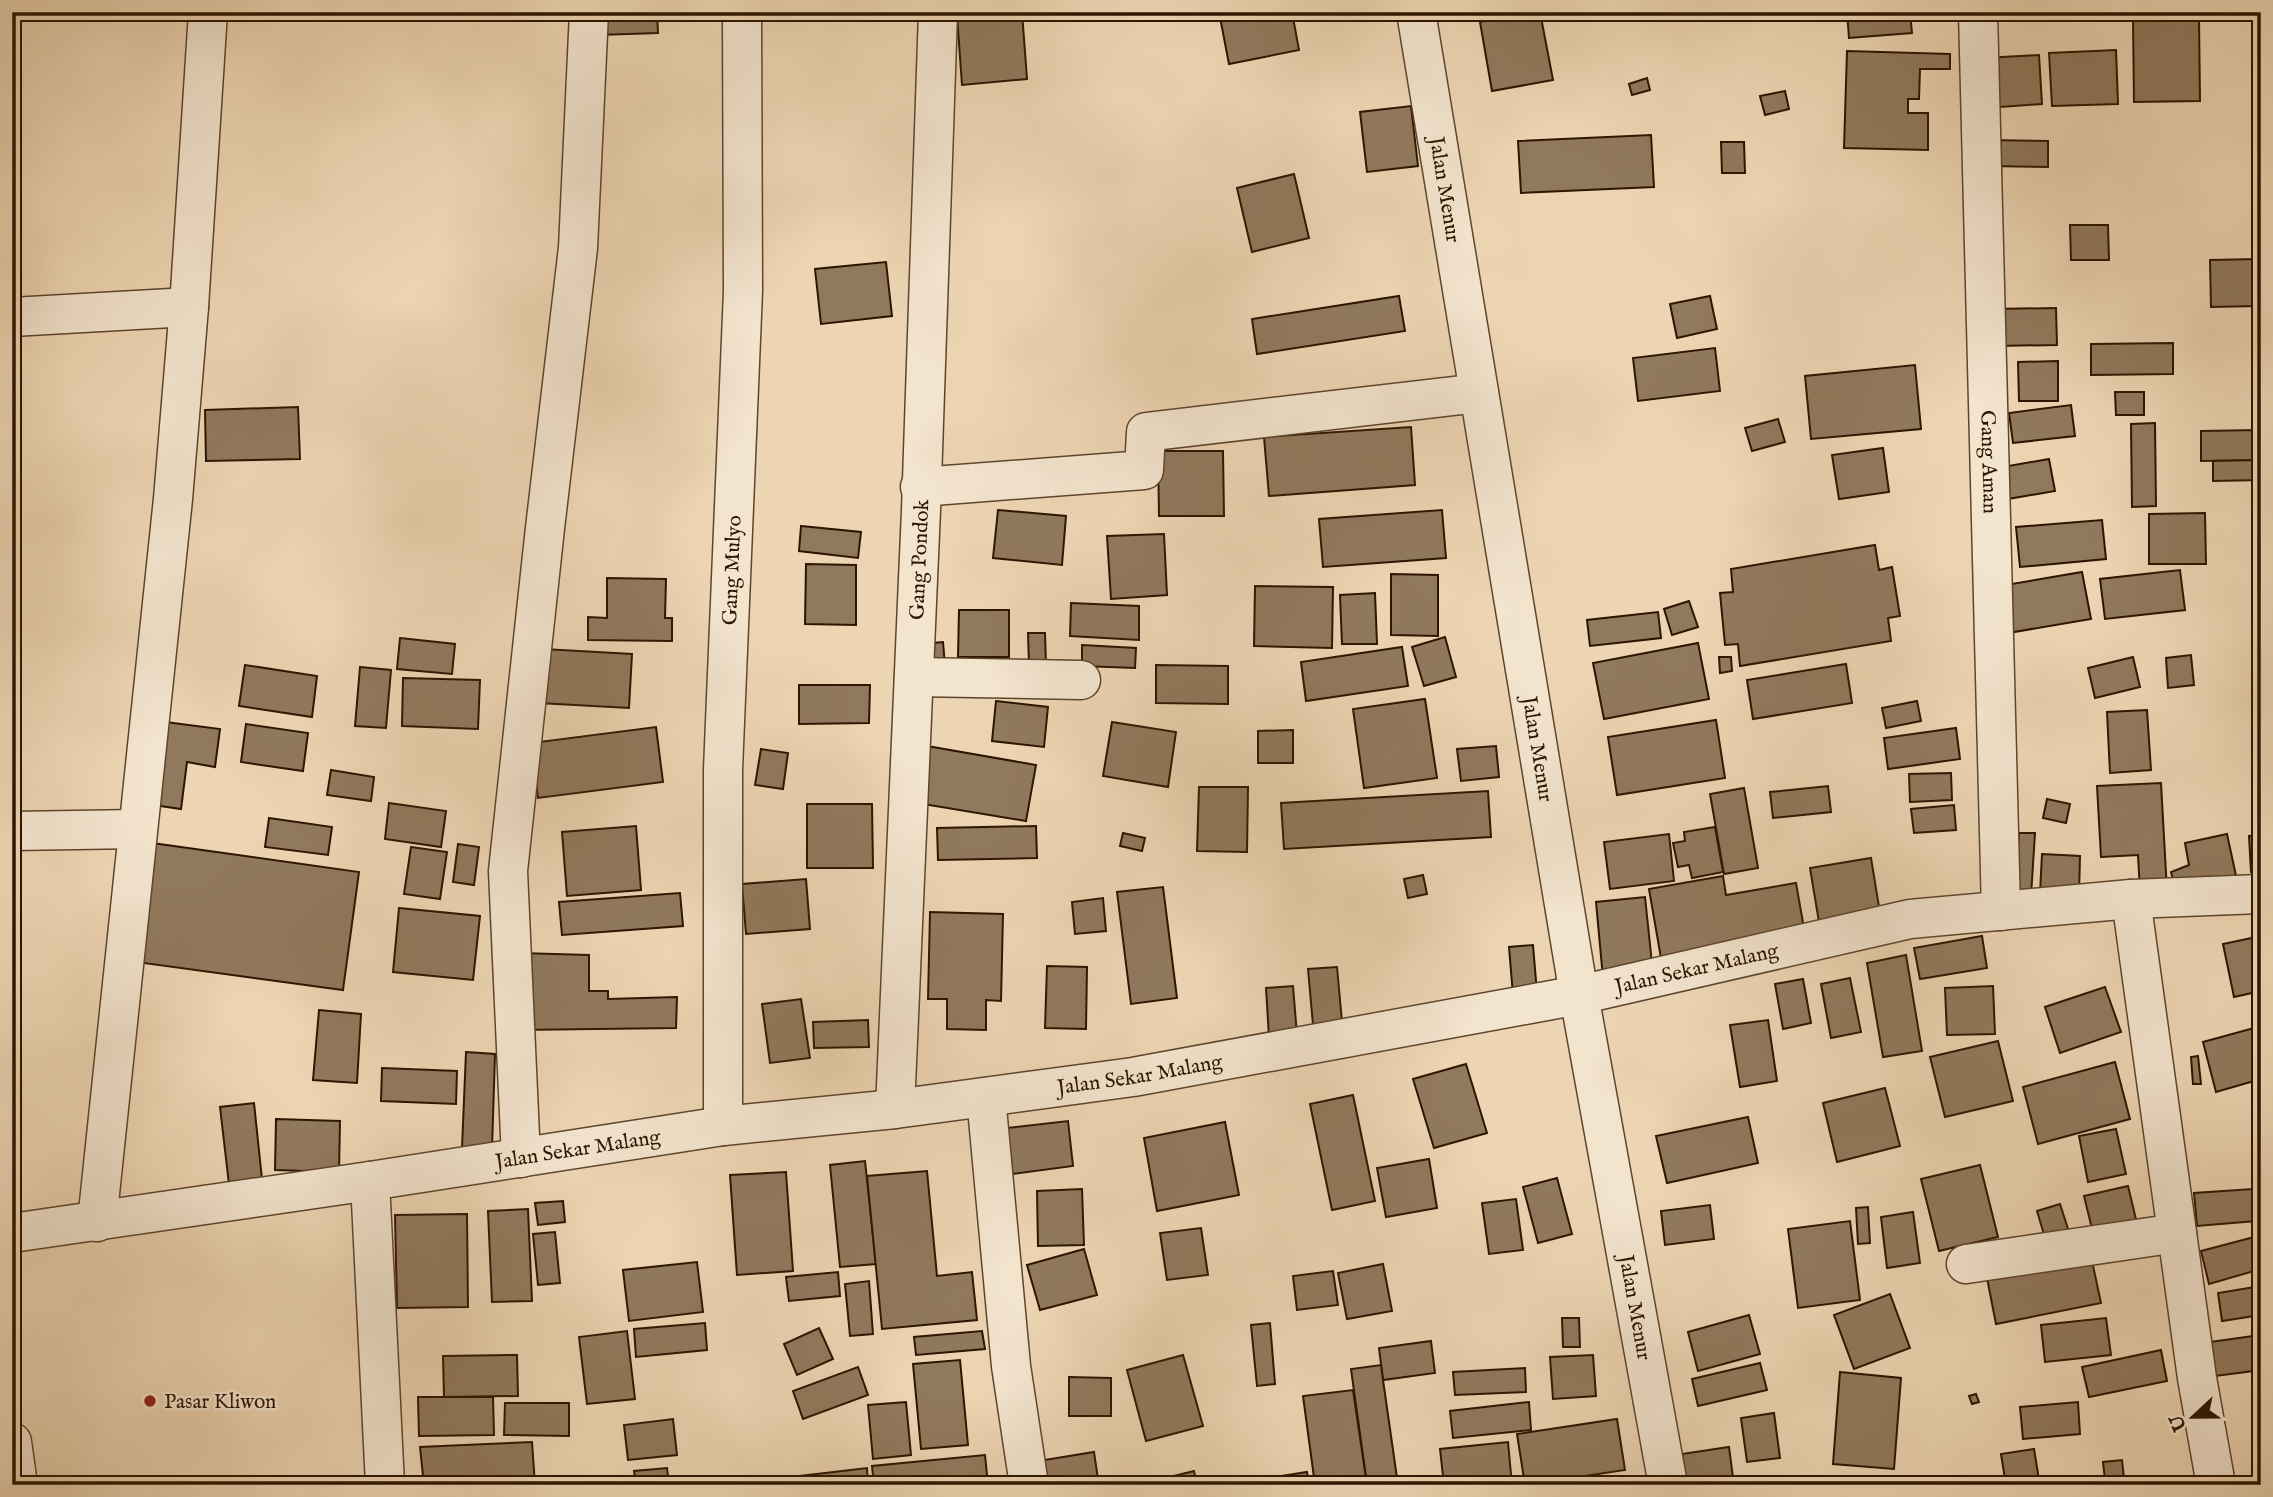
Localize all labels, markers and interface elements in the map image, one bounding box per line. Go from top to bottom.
street label: Jalan Menur [1422,133,1466,245]
street label: Gang Aman [1973,410,2003,514]
street label: Gang Pondok [904,498,936,621]
street label: Gang Mulyo [717,515,749,626]
street label: Jalan Menur [1514,692,1559,804]
street label: Jalan Sekar Malang [1610,938,1782,1002]
street label: Jalan Sekar Malang [1054,1049,1225,1102]
street label: Jalan Sekar Malang [491,1124,663,1177]
street label: Jalan Menur [1611,1251,1657,1363]
north arrow [2158,1382,2228,1452]
place label: Pasar Kliwon [164,1389,276,1416]
marker: Pasar Kliwon [142,1393,158,1409]
text: U [2165,1410,2194,1436]

